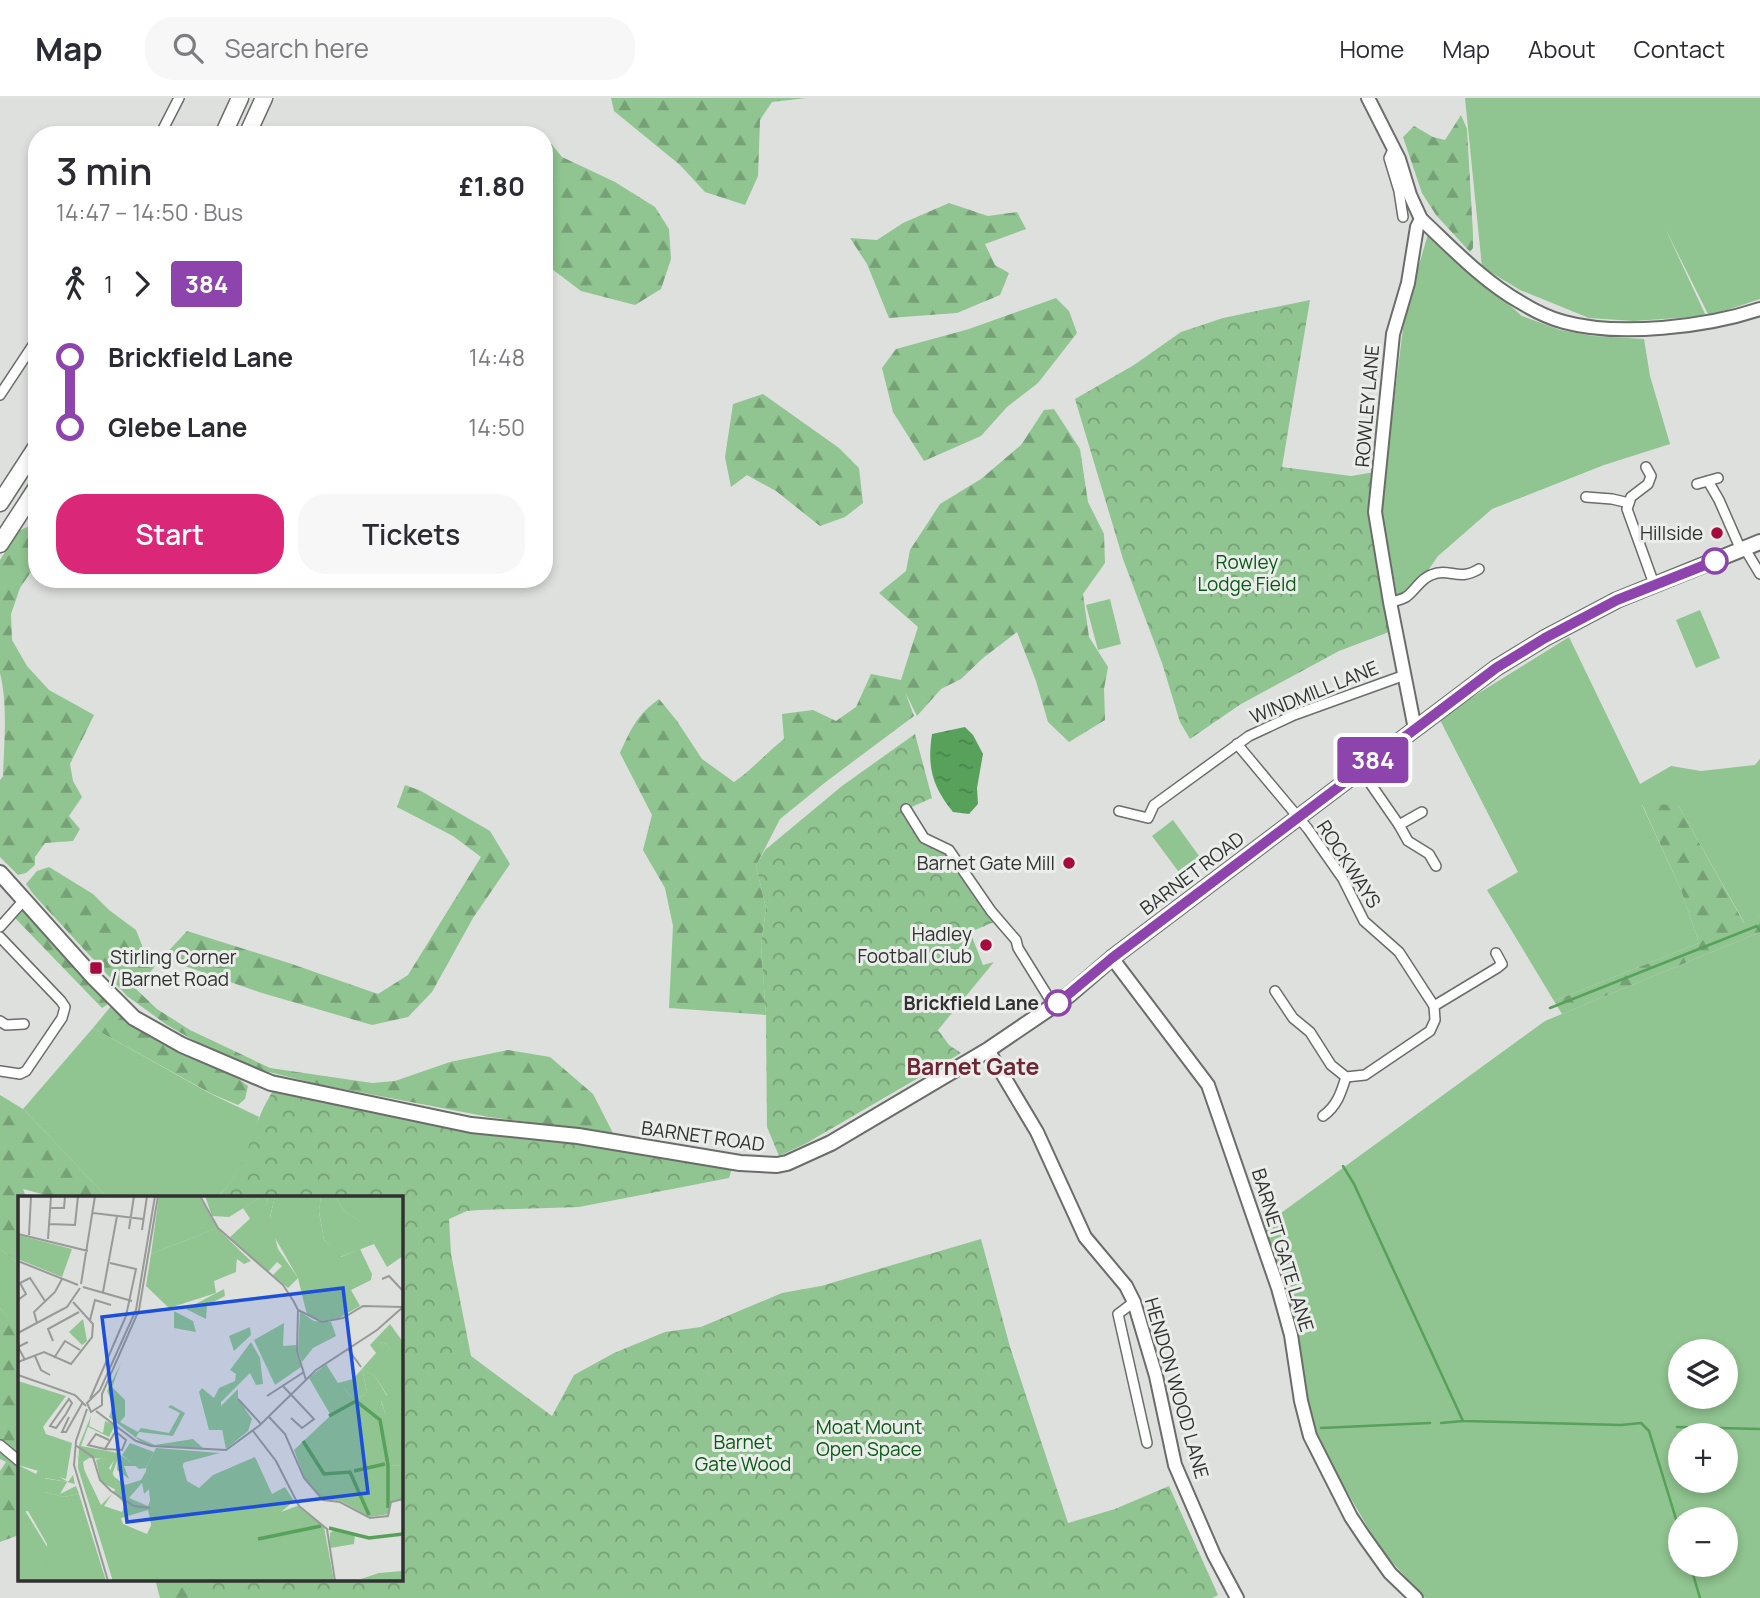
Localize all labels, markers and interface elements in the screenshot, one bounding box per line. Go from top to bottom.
search box [145,17,635,80]
text: Map [35,26,103,71]
icon: search [169,29,207,67]
text: Search here [225,30,369,66]
text: Home [1339,32,1404,65]
text: Map [1442,32,1490,65]
text: About [1528,32,1596,65]
text: Contact [1634,32,1725,65]
text: 3 min [56,144,152,196]
text: £1.80 [459,168,525,204]
text: 14:47 – 14:50 · Bus [56,196,243,228]
icon: walk [56,265,94,303]
icon: forward [123,265,161,303]
text: 384 [185,267,228,300]
text: 1 [104,268,113,300]
text: Brickfield Lane [108,339,293,375]
text: 14:48 [469,341,525,373]
street label: ROWLEY LANE [1349,344,1385,468]
text: Glebe Lane [108,409,247,445]
text: 14:50 [468,411,525,443]
button: Start [56,494,284,574]
button: Tickets [298,494,525,574]
place label: Hillside [1640,520,1703,546]
marker: Hillside [1709,525,1725,541]
unlabelled marker [1702,548,1728,574]
park label: Rowley Lodge Field [1197,549,1297,597]
street label: WINDMILL LANE [1246,654,1382,730]
line badge: 384 [1333,737,1413,783]
text: 384 [1351,743,1395,776]
street label: ROCKWAYS [1311,815,1387,913]
street label: BARNET ROAD [1135,825,1249,921]
place label: Barnet Gate Mill [917,850,1055,876]
marker: Barnet Gate Mill [1061,855,1077,871]
place label: Hadley Football Club [858,921,972,969]
marker: Hadley Football Club [978,937,994,953]
place label: Stirling Corner / Barnet Road [110,944,237,992]
marker: Stirling Corner / Barnet Road [88,960,104,976]
place label: Brickfield Lane [904,990,1039,1016]
marker: Brickfield Lane [1045,990,1071,1016]
district label: Barnet Gate [907,1050,1040,1082]
street label: BARNET ROAD [640,1114,766,1158]
street label: BARNET GATE LANE [1246,1165,1320,1335]
inset map [18,1196,402,1580]
street label: HENDON WOOD LANE [1139,1294,1215,1482]
map controls [1668,1339,1738,1577]
button: layers [1668,1339,1738,1409]
park label: Moat Mount Open Space [816,1414,922,1462]
button: + [1668,1423,1738,1493]
park label: Barnet Gate Wood [695,1429,791,1477]
button: − [1668,1507,1738,1577]

